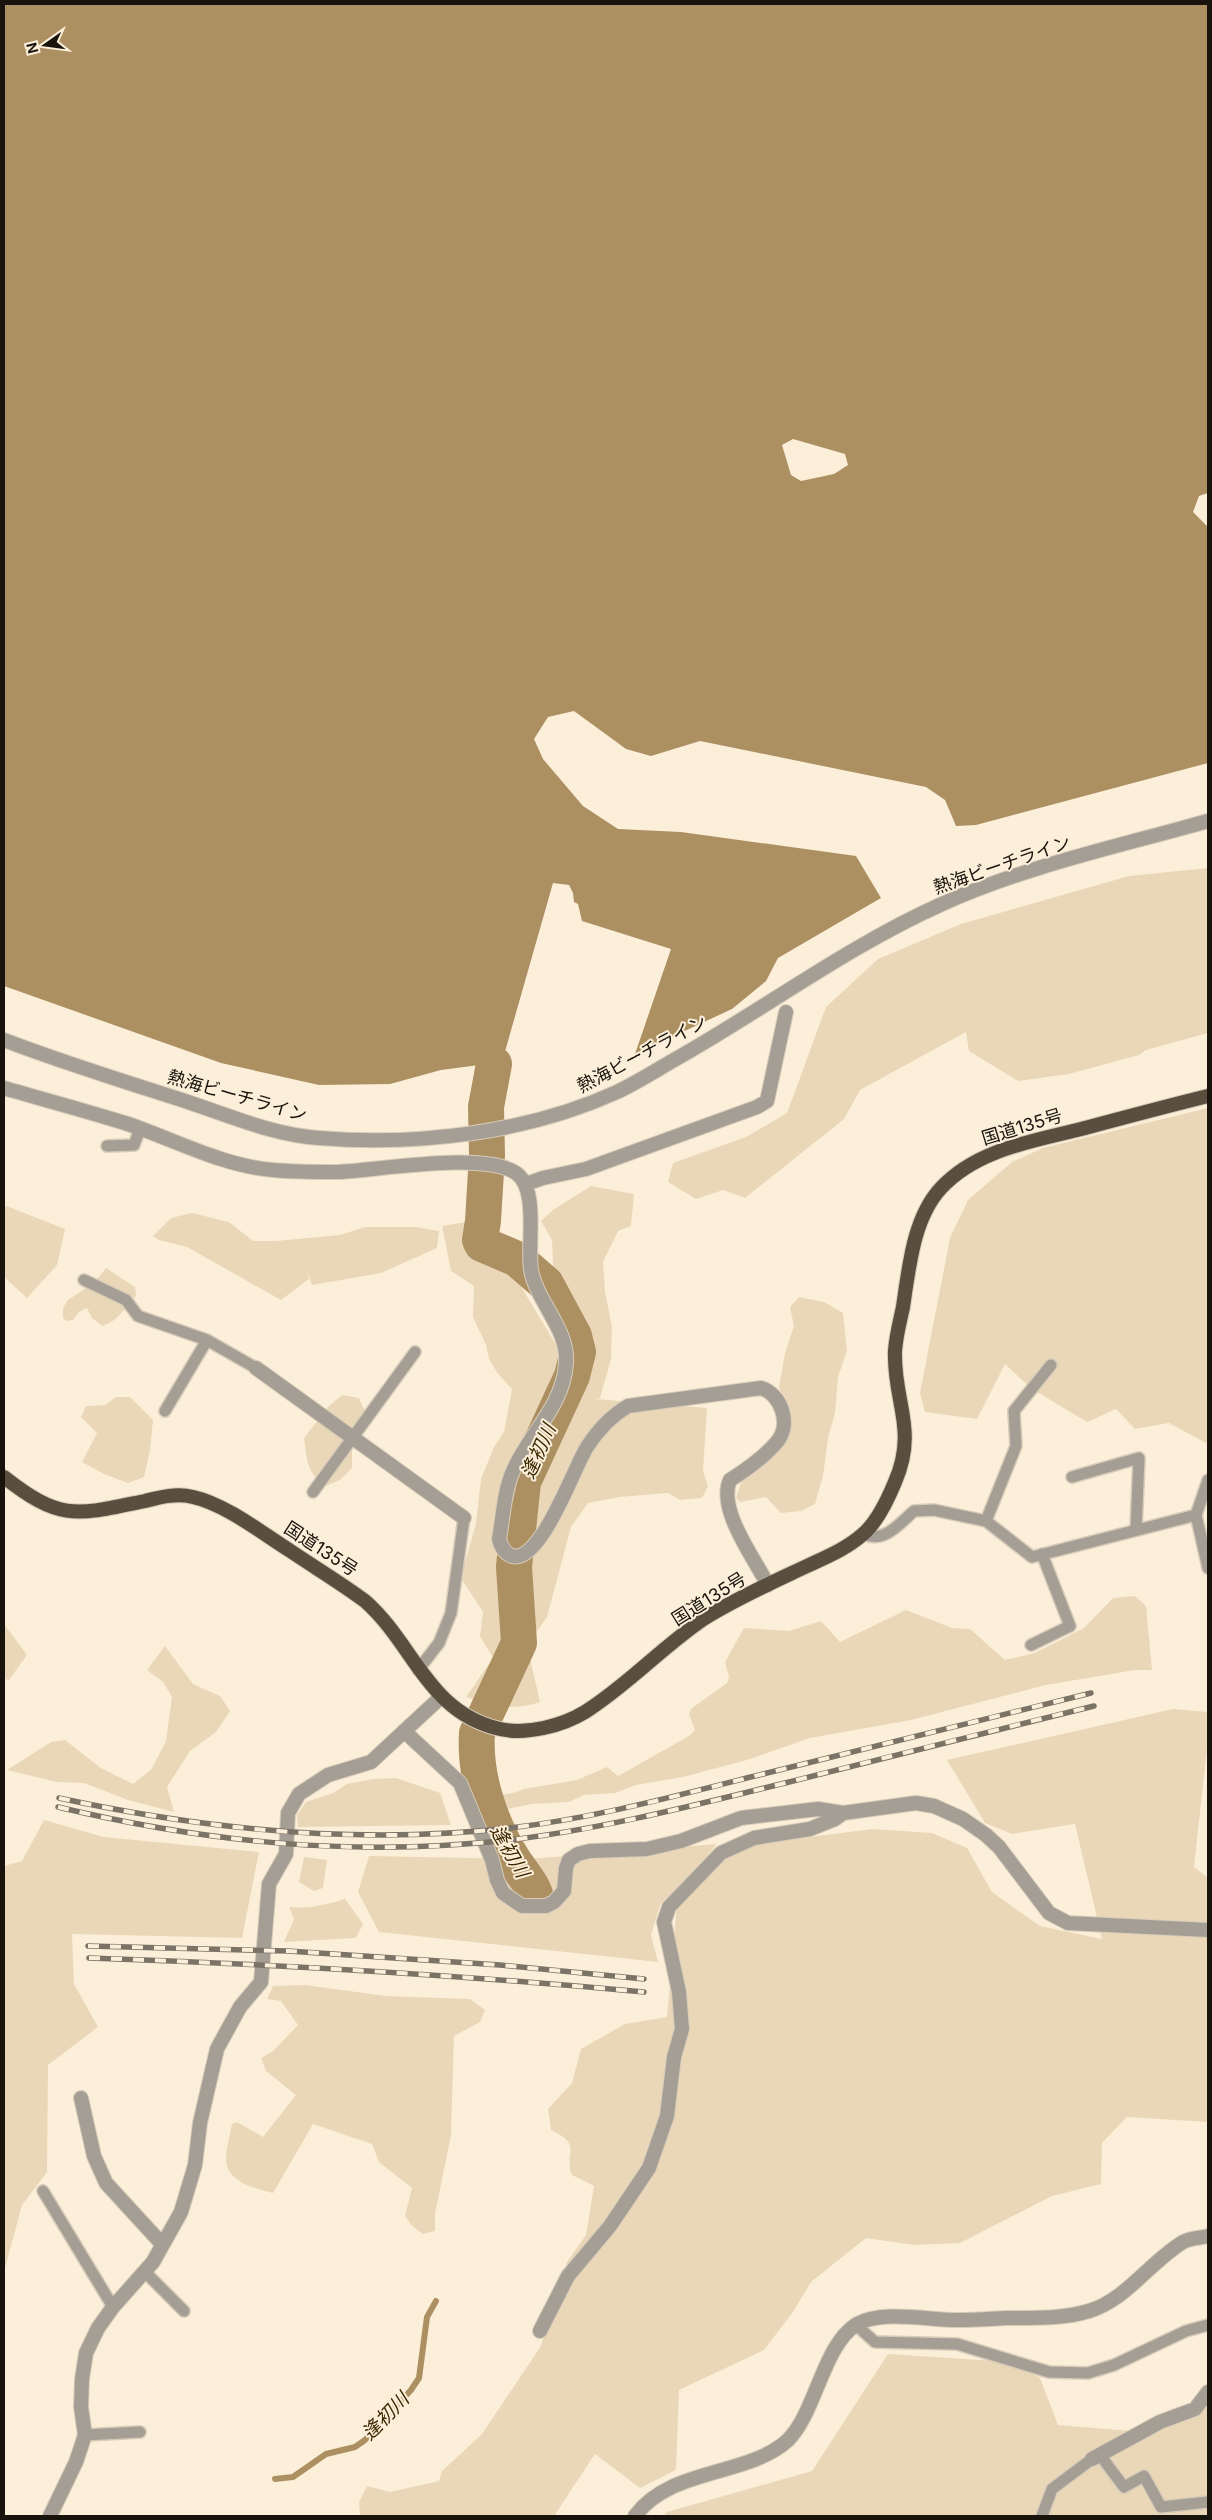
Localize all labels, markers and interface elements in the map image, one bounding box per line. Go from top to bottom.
north arrow [20,20,70,70]
text: N [22,41,41,55]
street label: 熱海ビーチライン [930,831,1073,898]
street label: 熱海ビーチライン [573,1010,710,1097]
street label: 熱海ビーチライン [165,1066,309,1125]
street label: 国道135号 [979,1104,1065,1149]
water label: 逢初川 [516,1419,561,1482]
street label: 国道135号 [281,1517,362,1580]
street label: 国道135号 [668,1568,750,1630]
water label: 逢初川 [485,1821,535,1883]
water label: 逢初川 [357,2386,415,2445]

